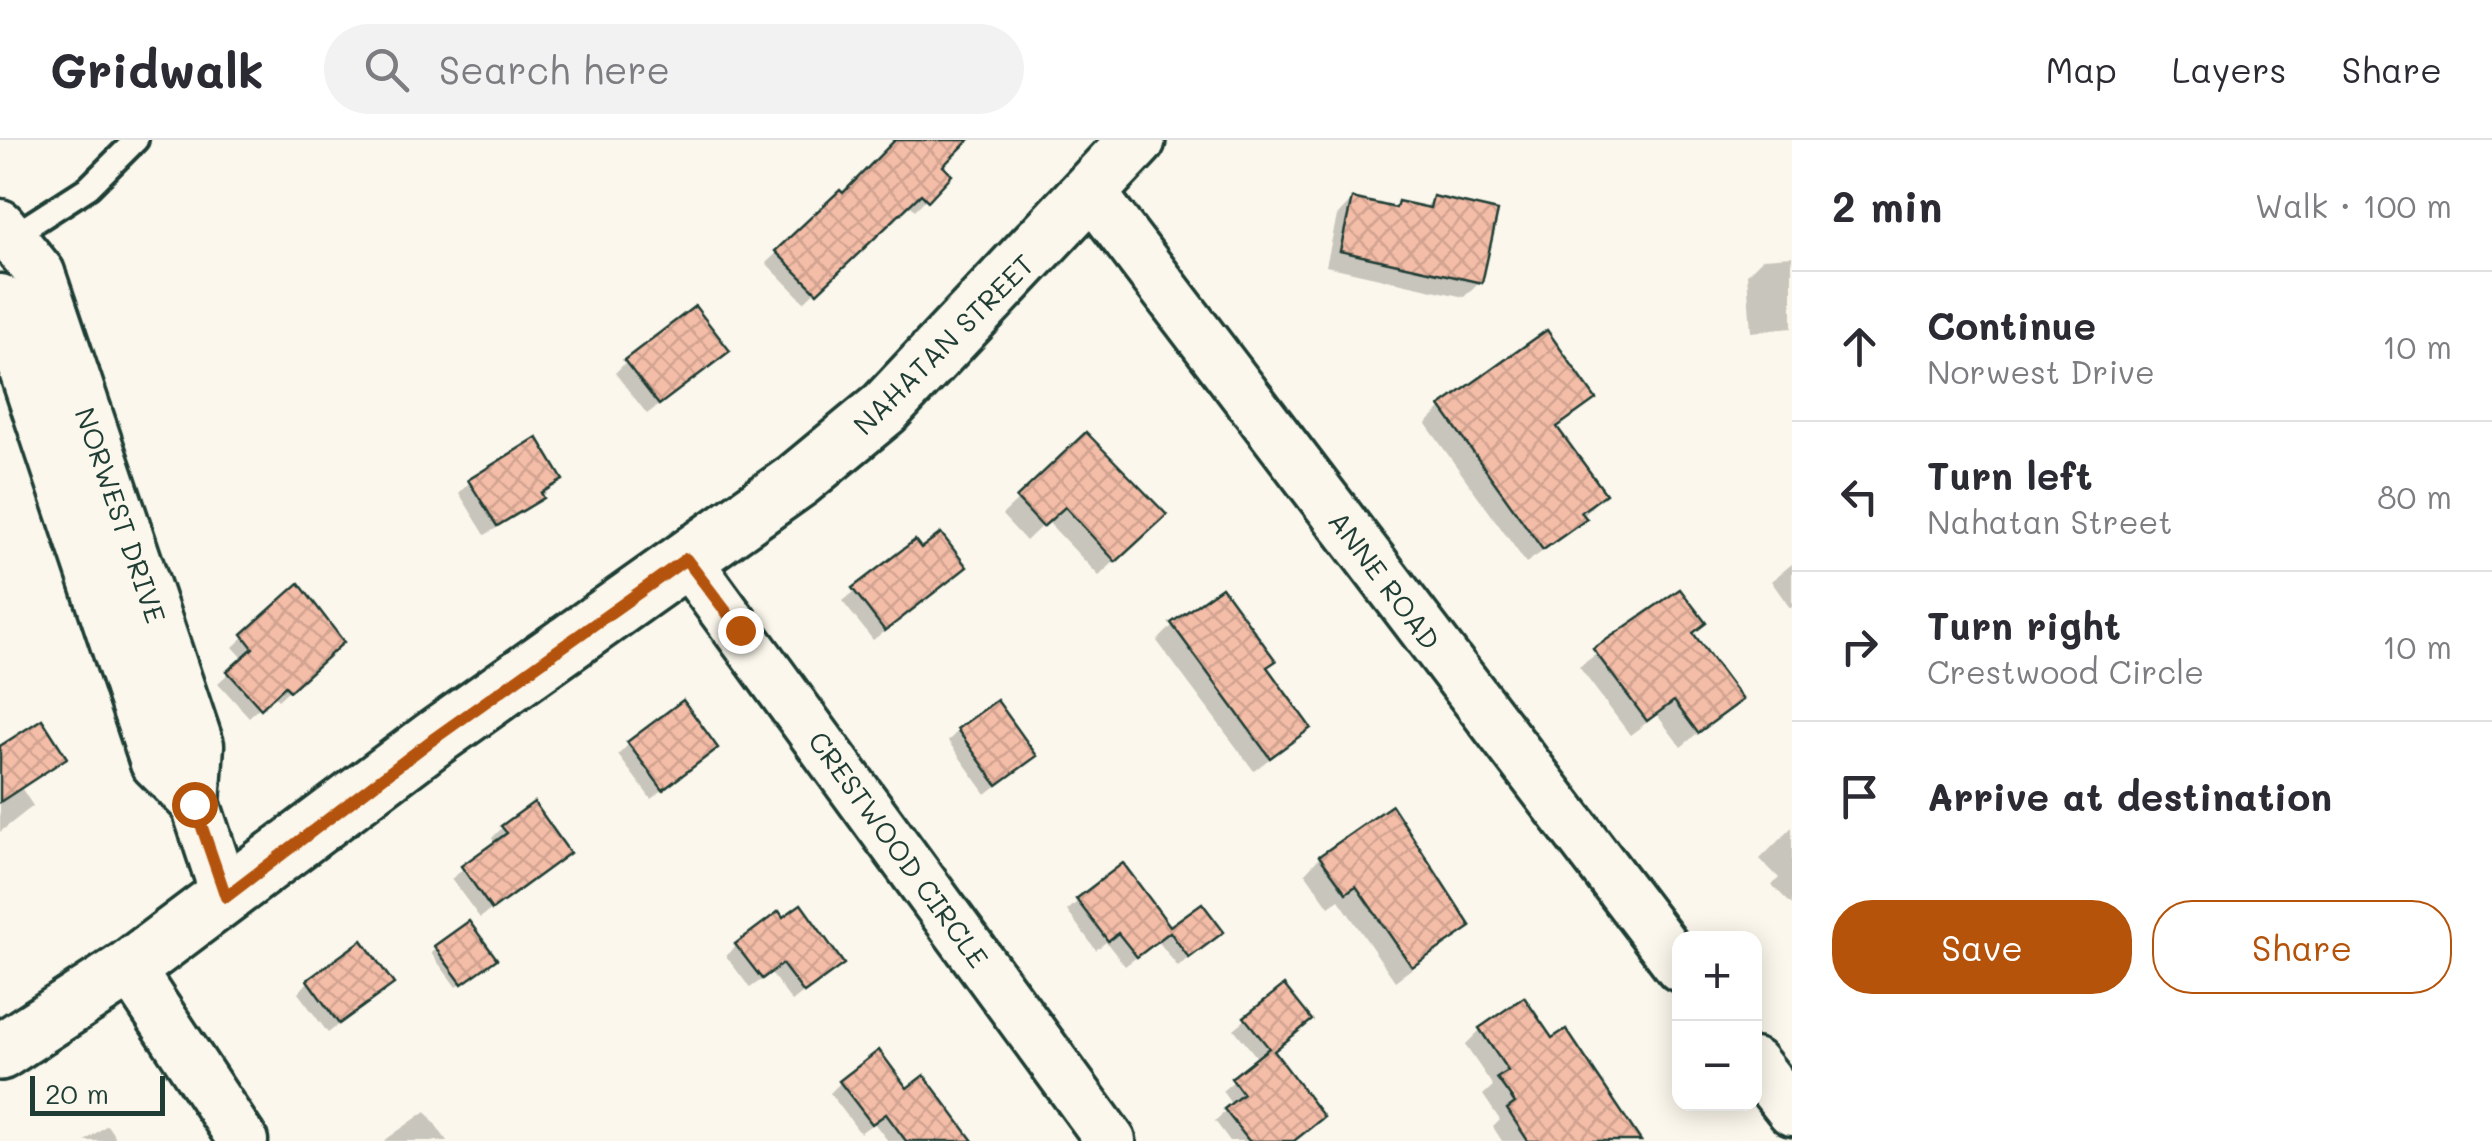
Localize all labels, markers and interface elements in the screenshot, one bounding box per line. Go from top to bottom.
search box [324,24,1024,114]
text: Gridwalk [50,38,264,100]
icon: search [359,42,414,97]
text: Search here [439,44,670,94]
text: Map [2045,46,2117,92]
text: Layers [2172,46,2287,92]
text: Share [2342,46,2442,92]
text: 2 min [1832,178,1942,233]
text: Walk · 100 m [2255,184,2452,226]
street label: NAHATAN STREET [845,246,1041,442]
text: Continue [1927,300,2096,350]
icon: ahead [1832,319,1887,374]
text: 10 m [2382,325,2452,367]
text: Norwest Drive [1927,350,2155,392]
street label: NORWEST DRIVE [67,403,175,627]
text: Turn left [1927,450,2093,500]
icon: left [1832,469,1887,524]
text: 80 m [2377,475,2452,517]
text: Nahatan Street [1927,500,2172,542]
street label: ANNE ROAD [1321,503,1449,657]
text: Turn right [1927,600,2121,650]
route end [718,608,764,654]
icon: right [1832,619,1887,674]
text: 10 m [2382,625,2452,667]
text: Crestwood Circle [1927,650,2204,692]
street label: CRESTWOOD CIRCLE [801,724,997,974]
icon: arrive [1832,769,1887,824]
text: Arrive at destination [1927,771,2332,821]
route start [172,782,218,828]
button: Save [1832,900,2132,994]
button: Share [2152,900,2452,994]
map controls [1672,931,1762,1111]
button: + [1672,931,1762,1021]
button: − [1672,1021,1762,1111]
scale bar [30,1071,165,1116]
text: 20 m [45,1075,109,1111]

